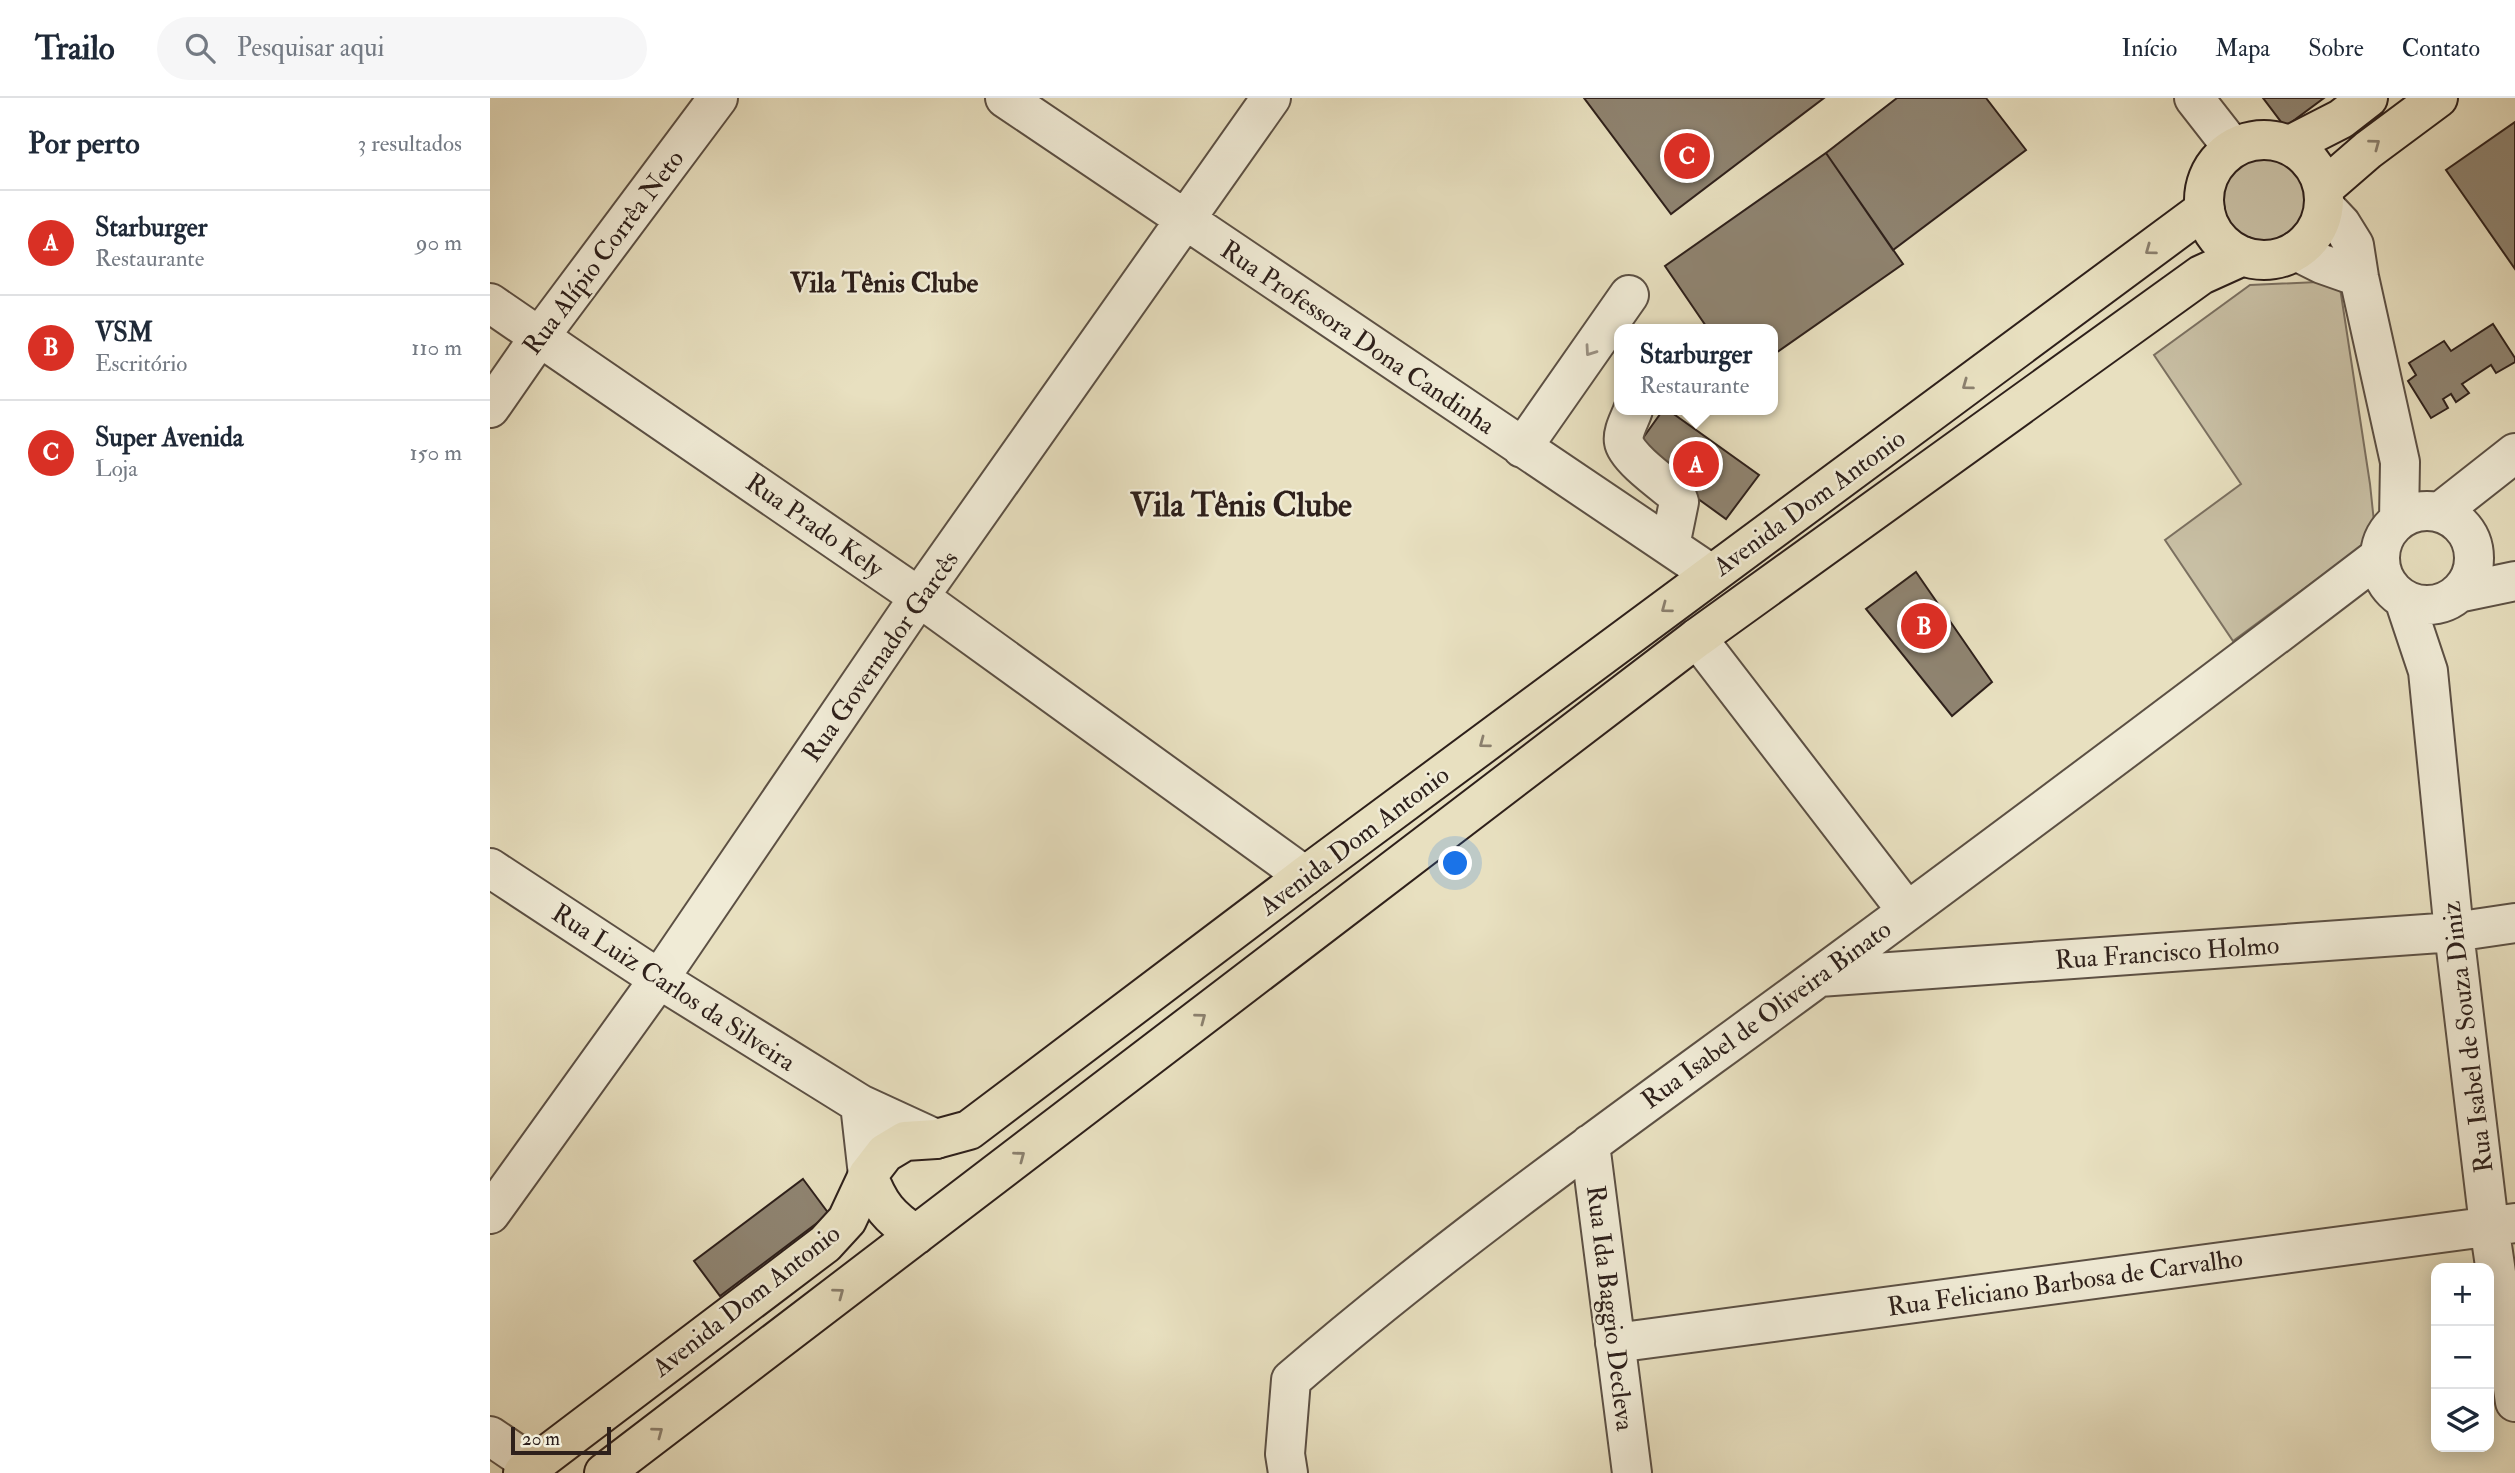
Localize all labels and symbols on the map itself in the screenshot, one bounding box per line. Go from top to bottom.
pin: C [1664,130,1710,182]
one-way arrow [2367,140,2380,153]
street label: Rua Alípio Corrêa Neto [516,144,692,362]
street label: Rua Professora Dona Candinha [1214,234,1501,442]
one-way arrow [2145,242,2158,254]
district label: Vila Tênis Clube [789,266,978,301]
one-way arrow [1586,343,1598,356]
one-way arrow [1962,377,1975,389]
street label: Avenida Dom Antonio [1707,422,1912,584]
pin: A [1673,438,1719,490]
street label: Rua Prado Kely [739,467,890,585]
district label: Vila Tênis Clube [1129,485,1352,526]
street label: Rua Governador Garcês [796,545,966,768]
one-way arrow [1661,599,1674,612]
pin: B [1901,600,1947,652]
one-way arrow [1479,735,1491,748]
street label: Avenida Dom Antonio [1253,759,1456,923]
your location [1438,846,1472,880]
street label: Rua Luiz Carlos da Silveira [546,897,801,1079]
street label: Rua Isabel de Souza Diniz [2435,899,2501,1174]
street label: Rua Isabel de Oliveira Binato [1635,913,1898,1116]
street label: Rua Francisco Holmo [2054,929,2280,977]
one-way arrow [1193,1013,1205,1026]
one-way arrow [1012,1151,1025,1164]
street label: Rua Ida Baggio Decleva [1579,1184,1641,1433]
street label: Avenida Dom Antonio [646,1218,847,1385]
street label: Rua Feliciano Barbosa de Carvalho [1885,1242,2245,1324]
one-way arrow [831,1289,843,1302]
scale bar [511,1424,611,1456]
one-way arrow [650,1427,663,1440]

